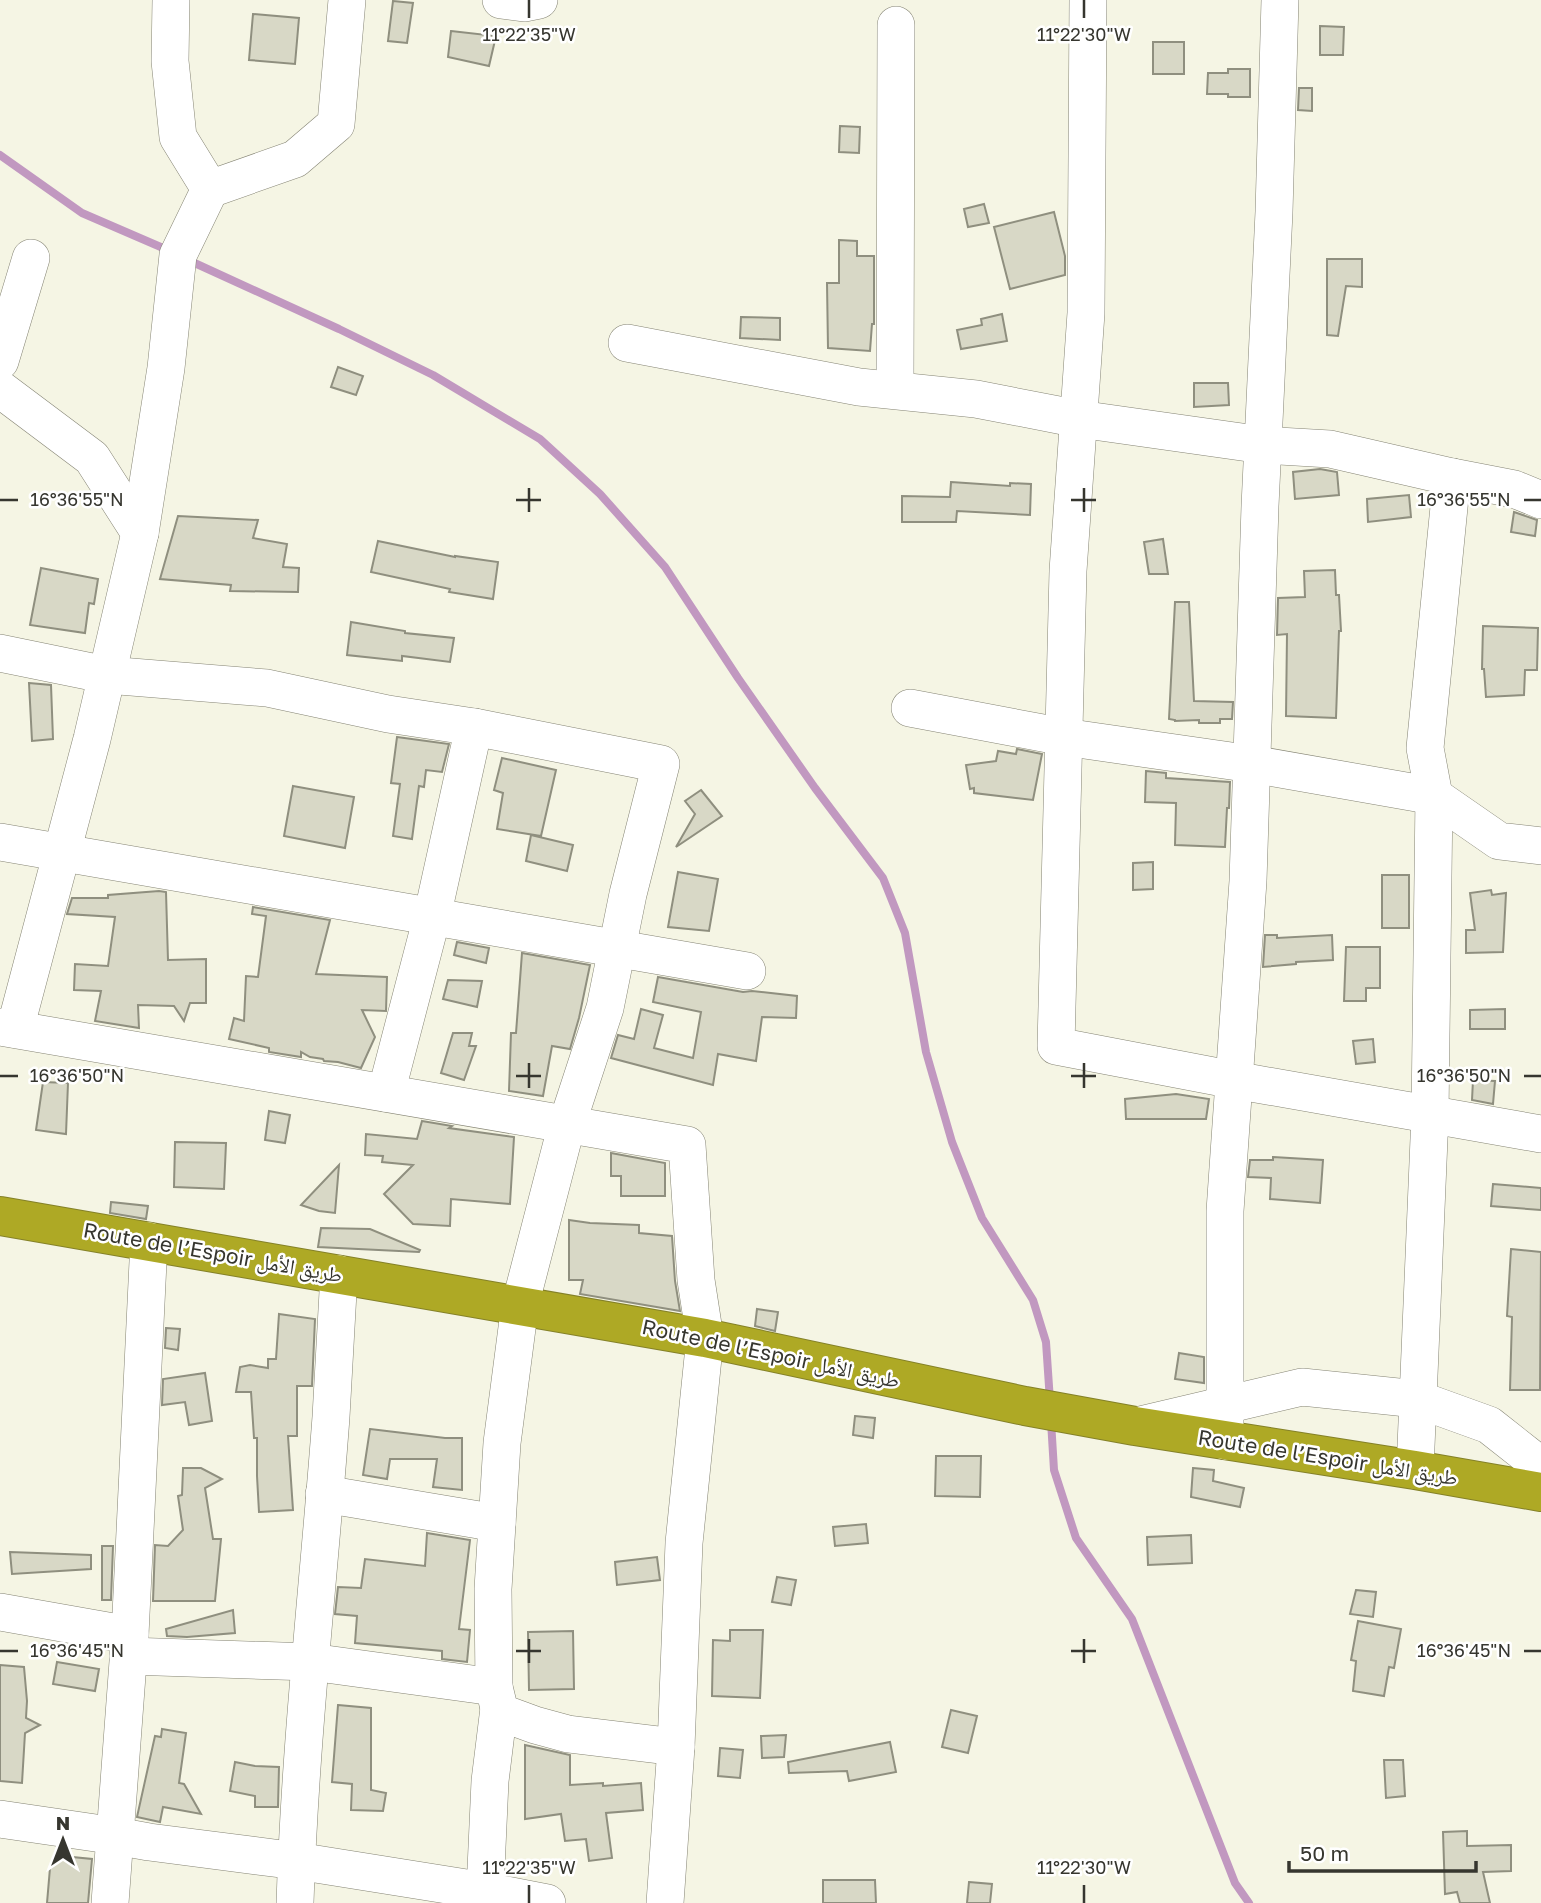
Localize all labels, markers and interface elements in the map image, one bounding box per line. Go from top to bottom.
text: 11°22'35"W [482,23,576,45]
text: 11°22'30"W [1037,23,1131,45]
text: 16°36'55"N [30,488,124,510]
text: 16°36'55"N [1417,488,1511,510]
text: 16°36'50"N [30,1064,124,1086]
text: 16°36'50"N [1417,1064,1511,1086]
street label: Route de l’Espoir طريق الأمل [81,1216,345,1289]
street label: Route de l’Espoir طريق الأمل [640,1313,902,1394]
street label: Route de l’Espoir طريق الأمل [1196,1424,1460,1491]
text: 16°36'45"N [30,1639,124,1661]
text: 16°36'45"N [1417,1639,1511,1661]
north arrow [28,1805,98,1875]
text: N [56,1811,70,1834]
scale bar [1289,1829,1476,1873]
text: 50 m [1300,1840,1349,1866]
text: 11°22'35"W [482,1856,576,1878]
text: 11°22'30"W [1037,1856,1131,1878]

